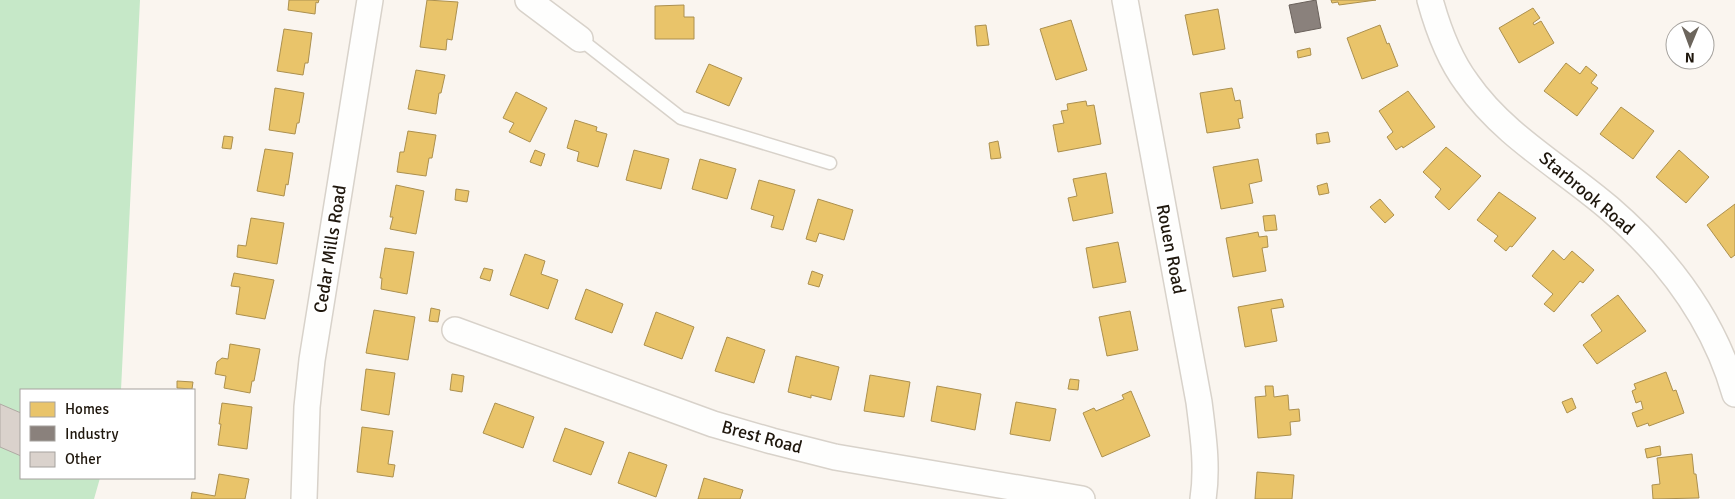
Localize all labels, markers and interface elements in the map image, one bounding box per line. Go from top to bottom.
north arrow [1665,20,1715,70]
text: N [1685,49,1695,66]
street label: Starbrook Road [1535,147,1639,239]
street label: Cedar Mills Road [309,183,351,315]
street label: Rouen Road [1152,202,1190,296]
legend [20,389,195,479]
text: Homes [65,400,109,418]
street label: Brest Road [719,416,805,458]
text: Industry [65,425,118,443]
text: Other [65,450,102,468]

